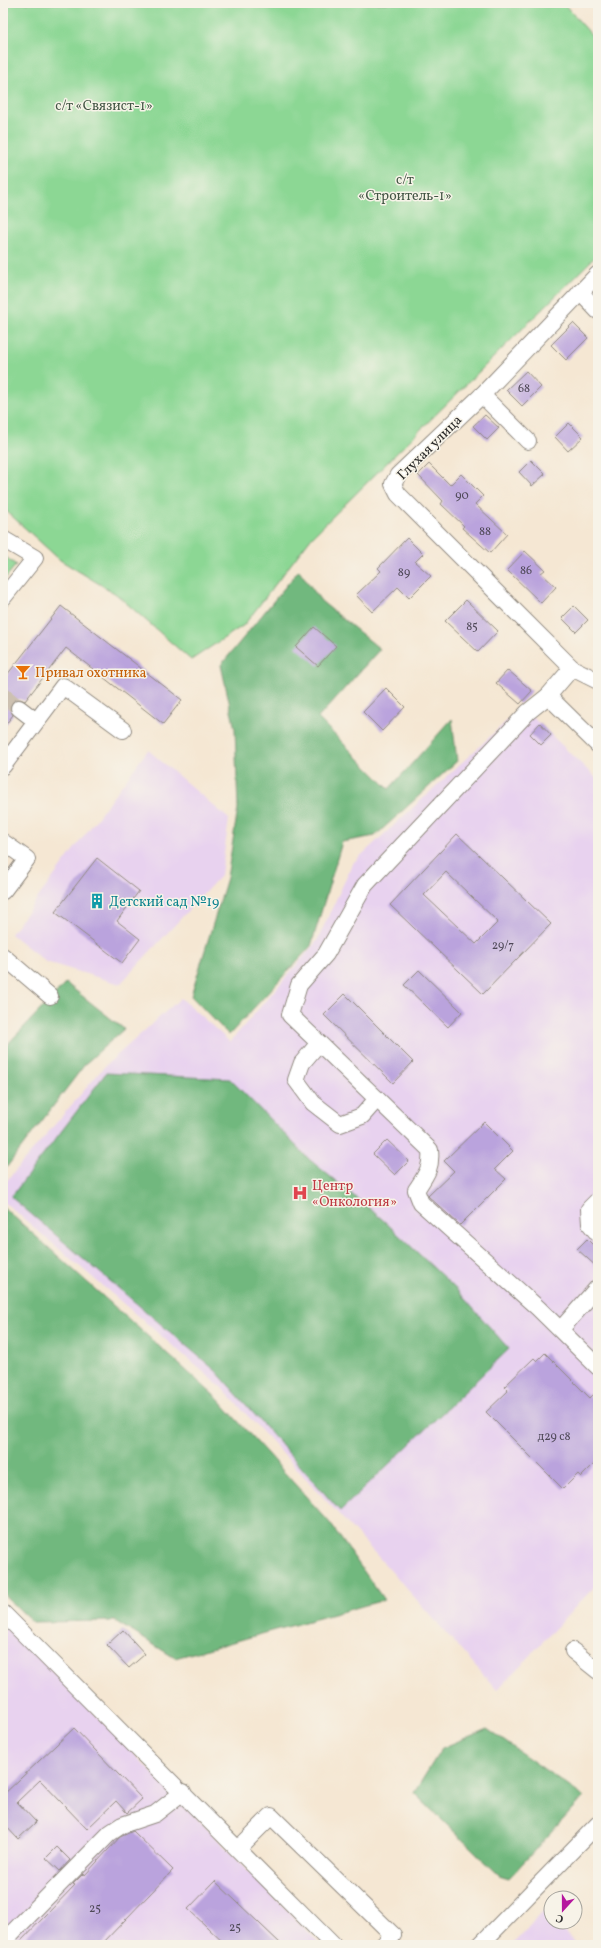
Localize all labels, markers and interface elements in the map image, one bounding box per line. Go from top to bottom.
park label: с/т «Связист-1» [55,97,153,116]
park label: с/т «Строитель-1» [358,171,452,206]
house number: 68 [518,381,530,397]
street label: Глухая улица [393,411,467,485]
house number: 90 [455,488,469,504]
house number: 88 [479,524,491,540]
house number: 86 [520,563,532,579]
house number: 89 [398,565,410,581]
house number: 85 [466,619,478,635]
bar icon: Привал охотника [14,663,32,681]
place label: Привал охотника [35,664,147,683]
building icon: Детский сад №19 [88,892,106,910]
place label: Детский сад №19 [109,893,219,912]
house number: 29/7 [492,938,514,954]
place label: Центр «Онкология» [312,1177,397,1212]
hospital icon: Центр «Онкология» [291,1184,309,1202]
house number: д29 с8 [537,1429,571,1445]
north arrow [543,1890,583,1930]
house number: 25 [89,1901,101,1917]
text: С [554,1910,566,1926]
house number: 25 [229,1920,241,1936]

